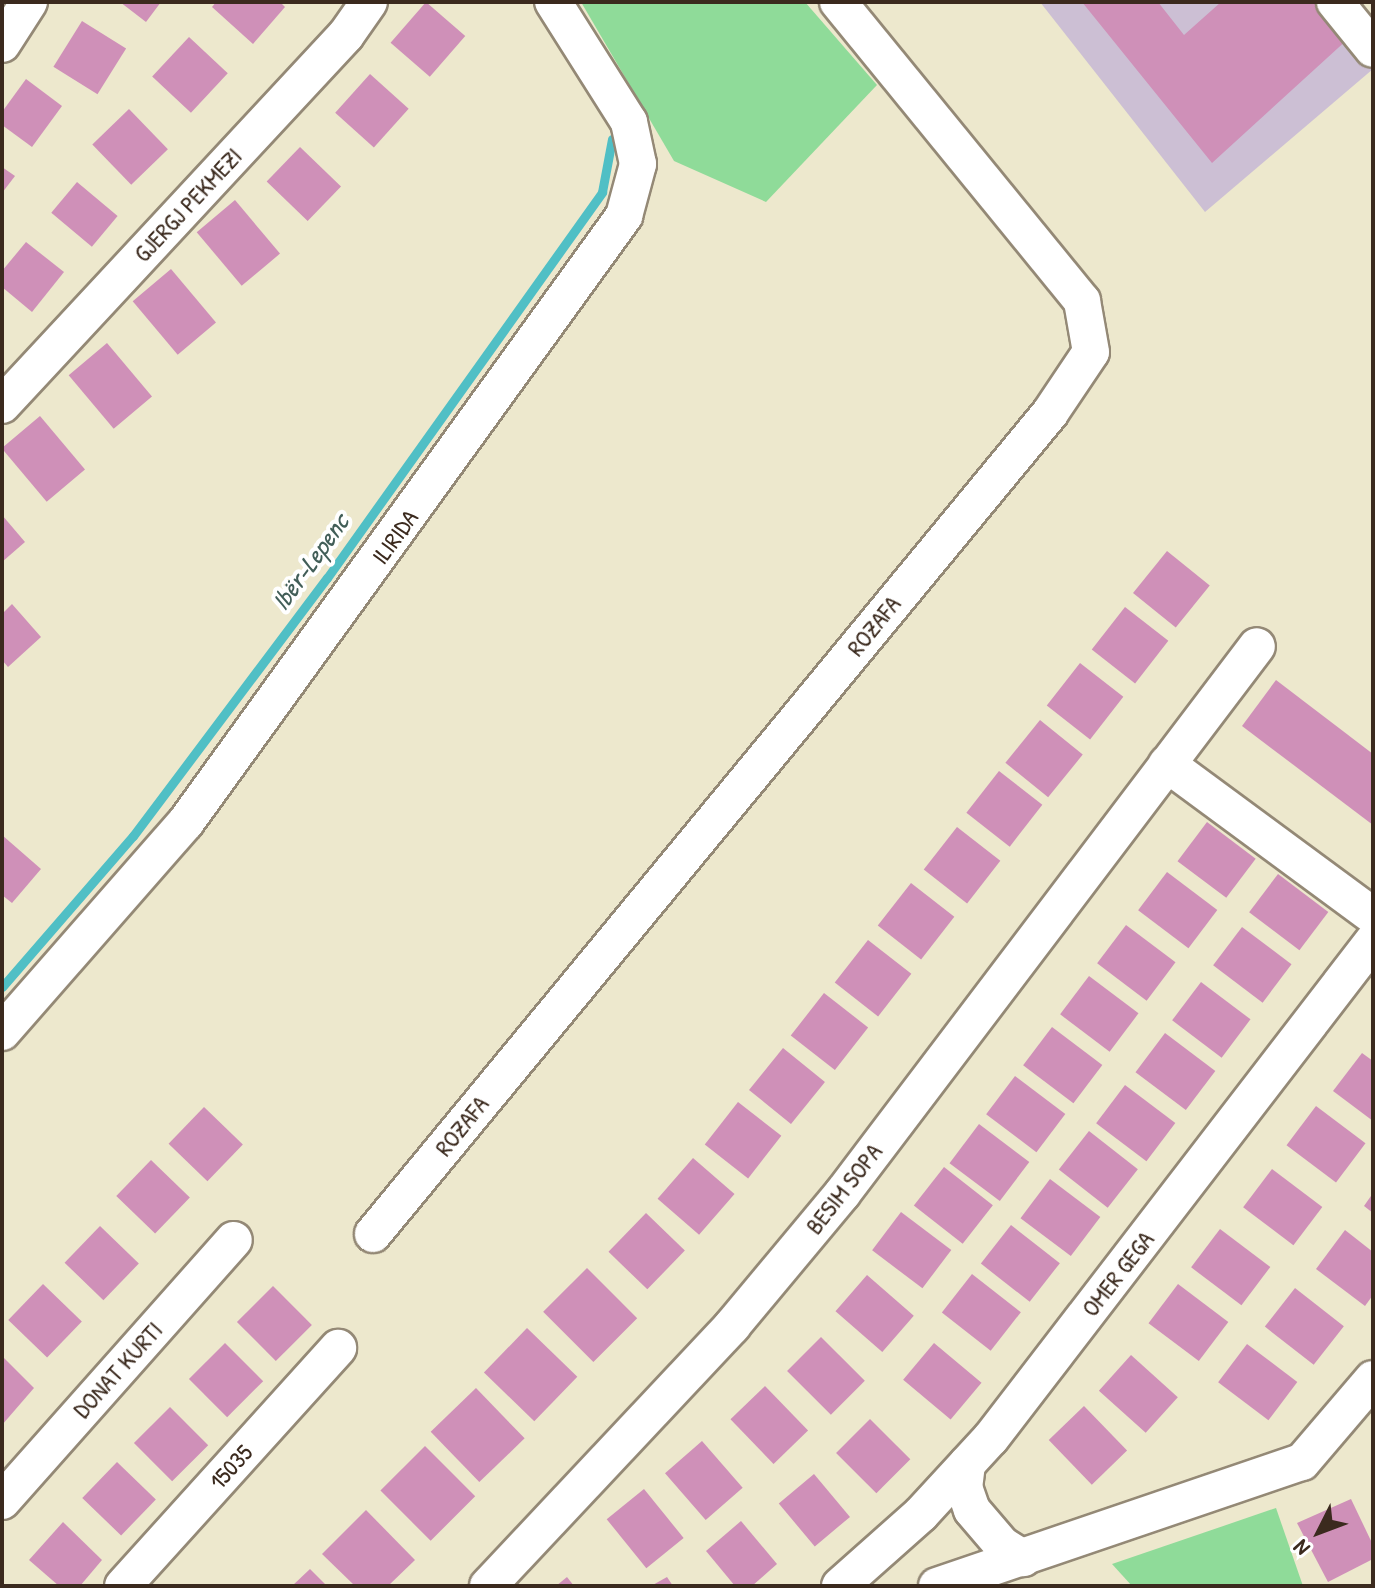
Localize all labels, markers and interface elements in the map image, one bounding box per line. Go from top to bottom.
street label: GJERGJ PEKMEZI [128,142,248,268]
street label: ILIRIDA [366,504,424,570]
water label: Ibër-Lepenc [265,508,355,616]
street label: ROZAFA [841,590,907,662]
street label: ROZAFA [429,1090,495,1162]
street label: BESIM SOPA [800,1138,888,1240]
street label: OMER GEGA [1076,1226,1160,1322]
street label: DONAT KURTI [67,1316,169,1424]
street label: 15035 [203,1439,259,1495]
north arrow [1279,1492,1359,1572]
text: N [1286,1534,1316,1562]

